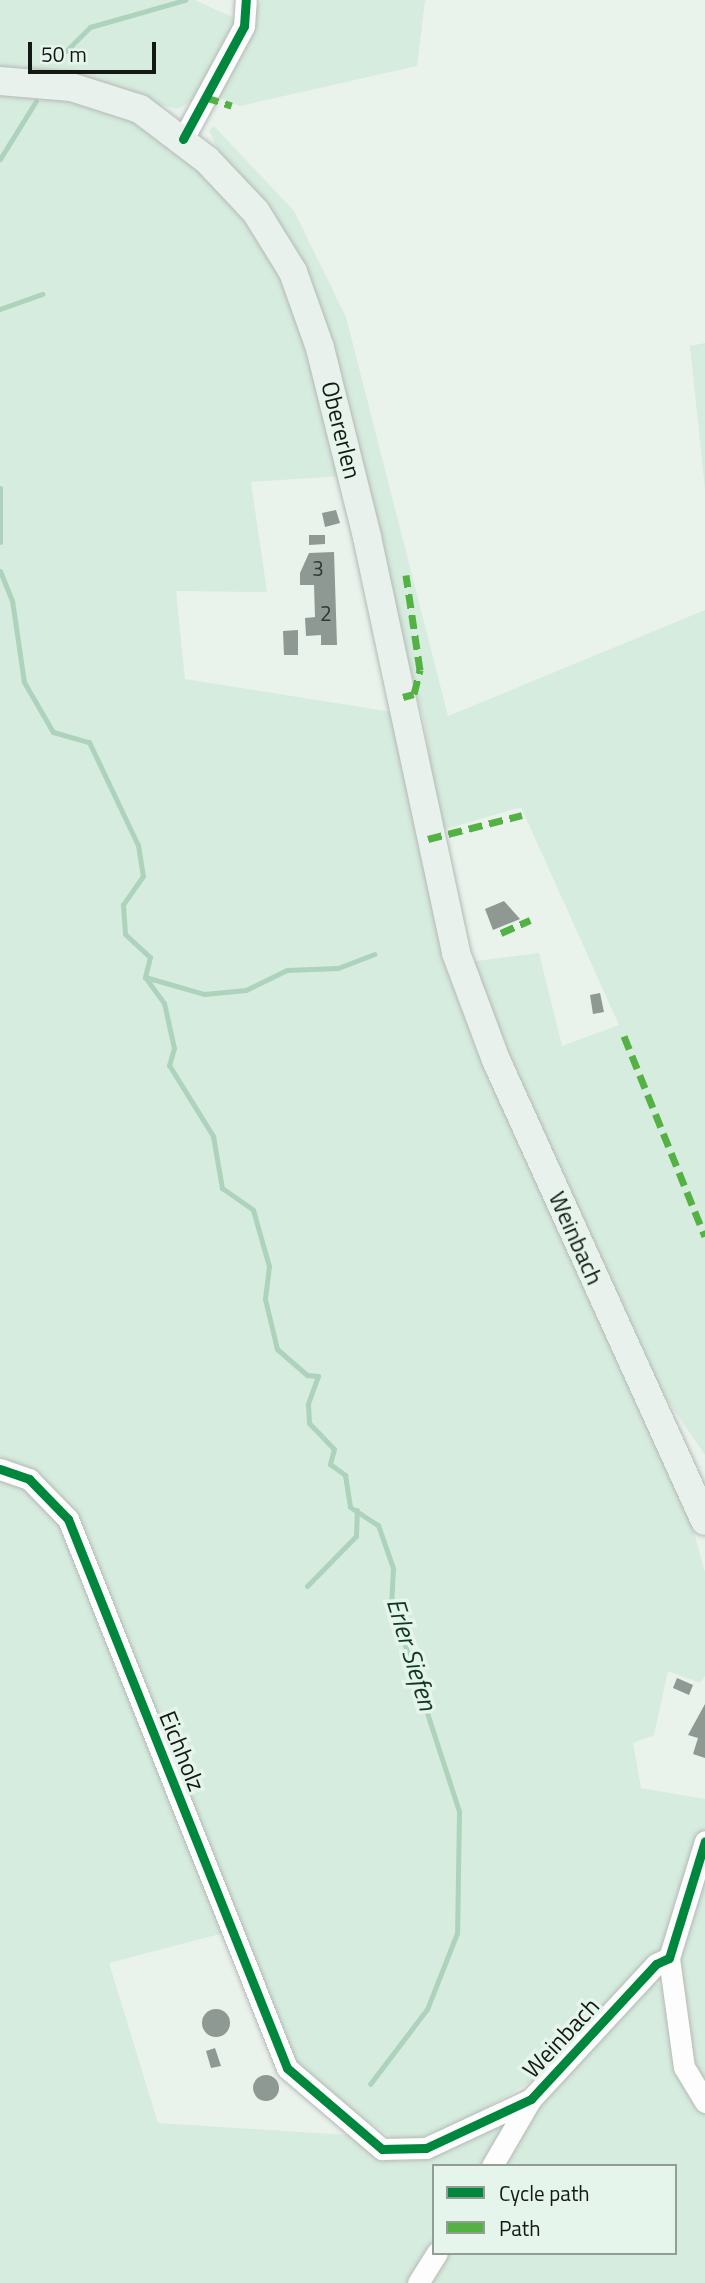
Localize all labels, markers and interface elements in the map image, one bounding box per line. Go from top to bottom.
scale bar [32,28,159,72]
text: 50 m [41,38,87,70]
street label: Obererlen [315,378,367,482]
house number: 3 [312,555,324,581]
house number: 2 [320,600,332,626]
street label: Weinbach [543,1187,609,1289]
water label: Erler Siefen [380,1594,444,1714]
street label: Eichholz [153,1707,211,1795]
street label: Weinbach [517,1992,605,2084]
legend [432,2164,677,2255]
text: Cycle path [499,2177,590,2209]
text: Path [499,2212,541,2244]

